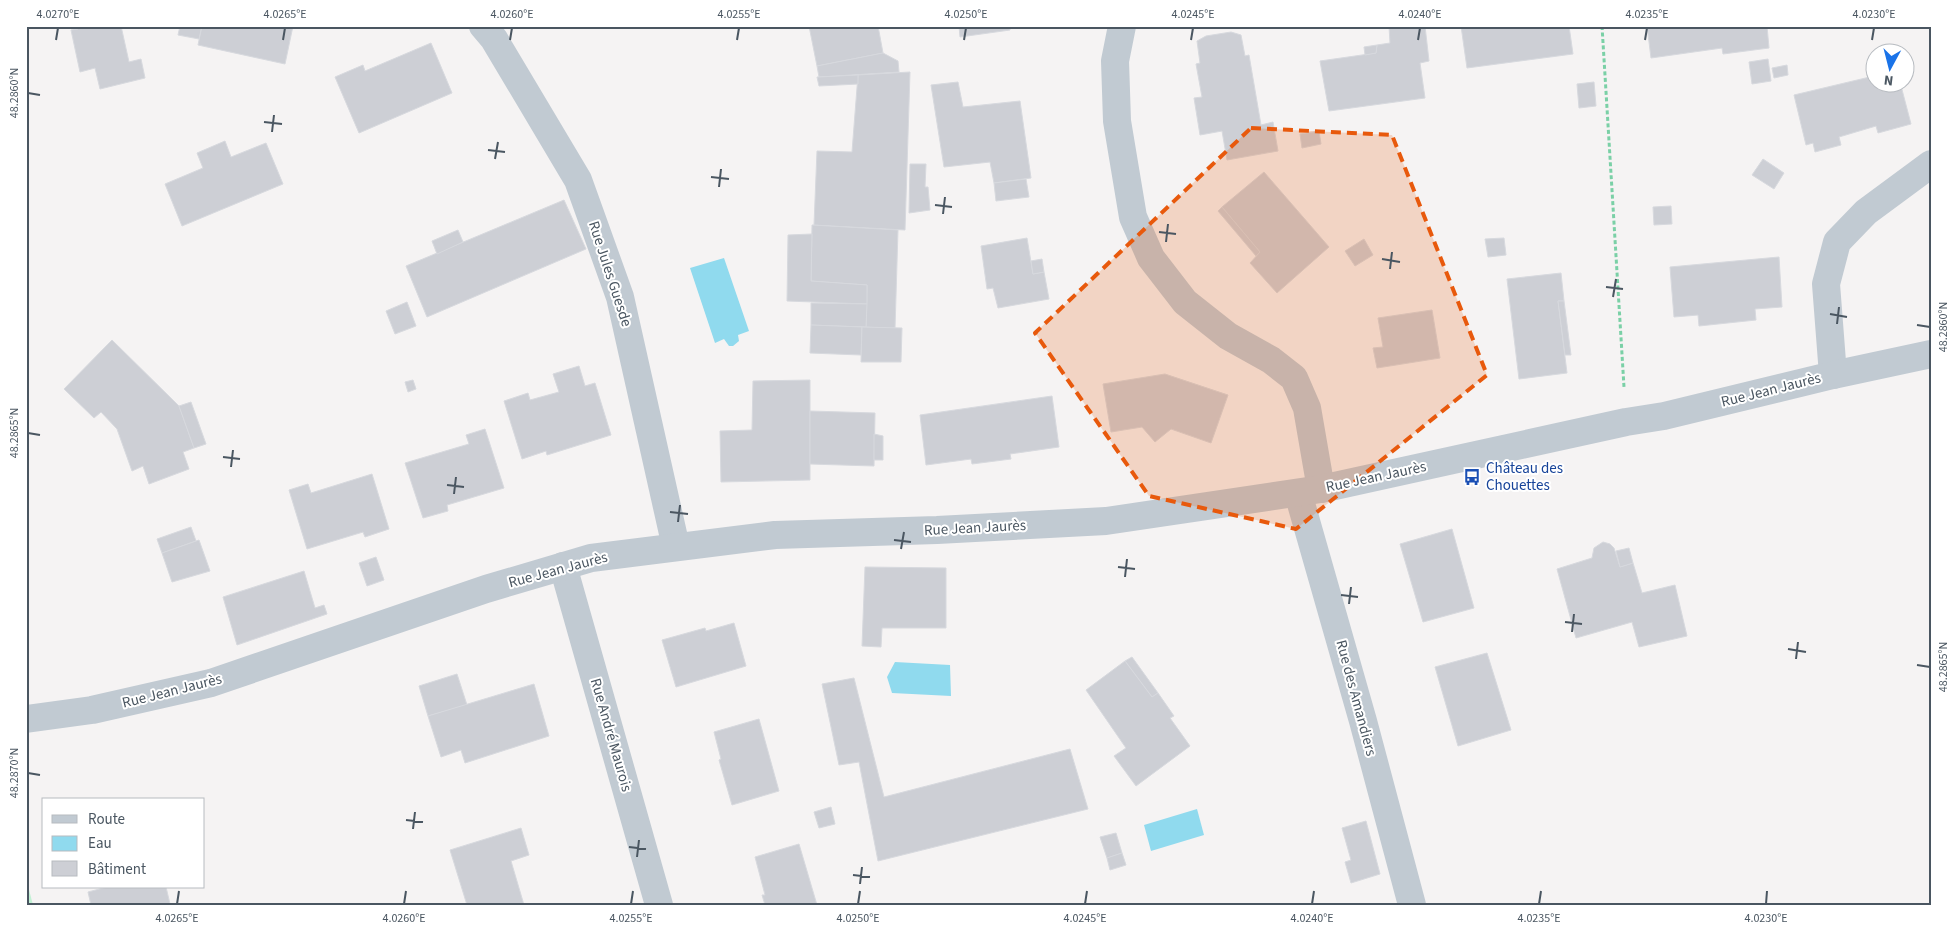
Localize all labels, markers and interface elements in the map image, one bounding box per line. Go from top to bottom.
text: 4.0270°E [36,6,80,23]
text: 4.0265°E [263,6,307,23]
text: 4.0260°E [490,6,534,23]
text: 4.0255°E [717,6,761,23]
text: 4.0250°E [944,6,988,23]
text: 4.0245°E [1171,6,1215,23]
text: 4.0240°E [1398,6,1442,23]
text: 4.0235°E [1625,6,1669,23]
text: 4.0230°E [1852,6,1896,23]
north arrow [1864,42,1914,92]
text: 48.2860°N [6,68,23,118]
text: N [1883,69,1894,90]
street label: Rue Jules Guesde [583,218,637,330]
text: 48.2860°N [1935,302,1952,352]
street label: Rue Jean Jaurès [1719,367,1823,413]
text: 48.2865°N [6,408,23,458]
street label: Rue Jean Jaurès [1324,456,1428,498]
place label: Château des Chouettes [1486,458,1563,496]
bus stop icon: Château des Chouettes [1462,467,1482,487]
street label: Rue Jean Jaurès [924,515,1026,541]
street label: Rue Jean Jaurès [506,547,610,593]
street label: Rue des Amandiers [1330,638,1382,758]
text: 48.2865°N [1935,642,1952,692]
street label: Rue Jean Jaurès [120,668,224,714]
street label: Rue André Maurois [585,676,637,794]
text: 48.2870°N [6,748,23,798]
legend [42,798,205,888]
text: Route [88,809,125,830]
text: Eau [88,833,112,854]
text: Bâtiment [88,859,146,880]
text: 4.0265°E [155,910,199,927]
text: 4.0260°E [382,910,426,927]
text: 4.0255°E [609,910,653,927]
text: 4.0250°E [836,910,880,927]
text: 4.0245°E [1063,910,1107,927]
text: 4.0240°E [1290,910,1334,927]
text: 4.0235°E [1517,910,1561,927]
text: 4.0230°E [1744,910,1788,927]

